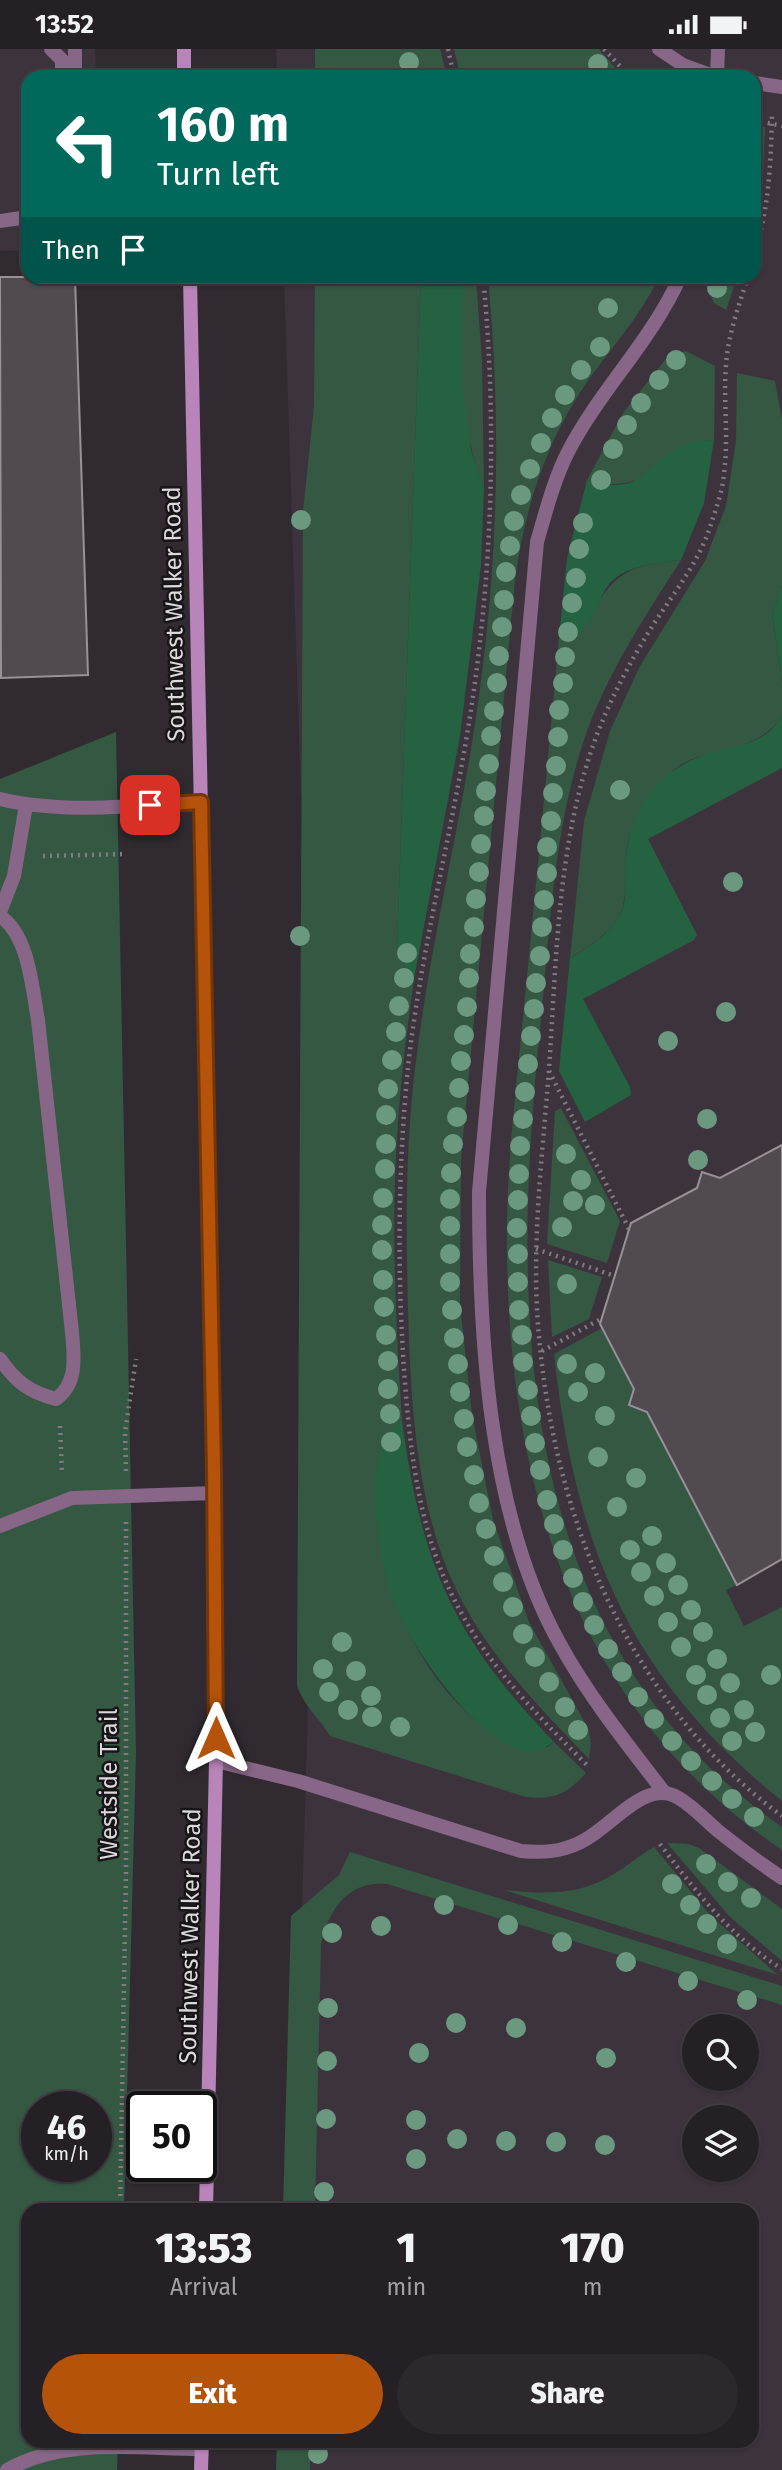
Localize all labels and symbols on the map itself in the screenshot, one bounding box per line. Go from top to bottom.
street label: Southwest Walker Road [158,486,190,742]
pin [120,775,180,835]
position arrow [179,1701,253,1775]
street label: Westside Trail [95,1708,123,1860]
street label: Southwest Walker Road [174,1808,206,2064]
speed limit sign: 50 [126,2091,217,2182]

